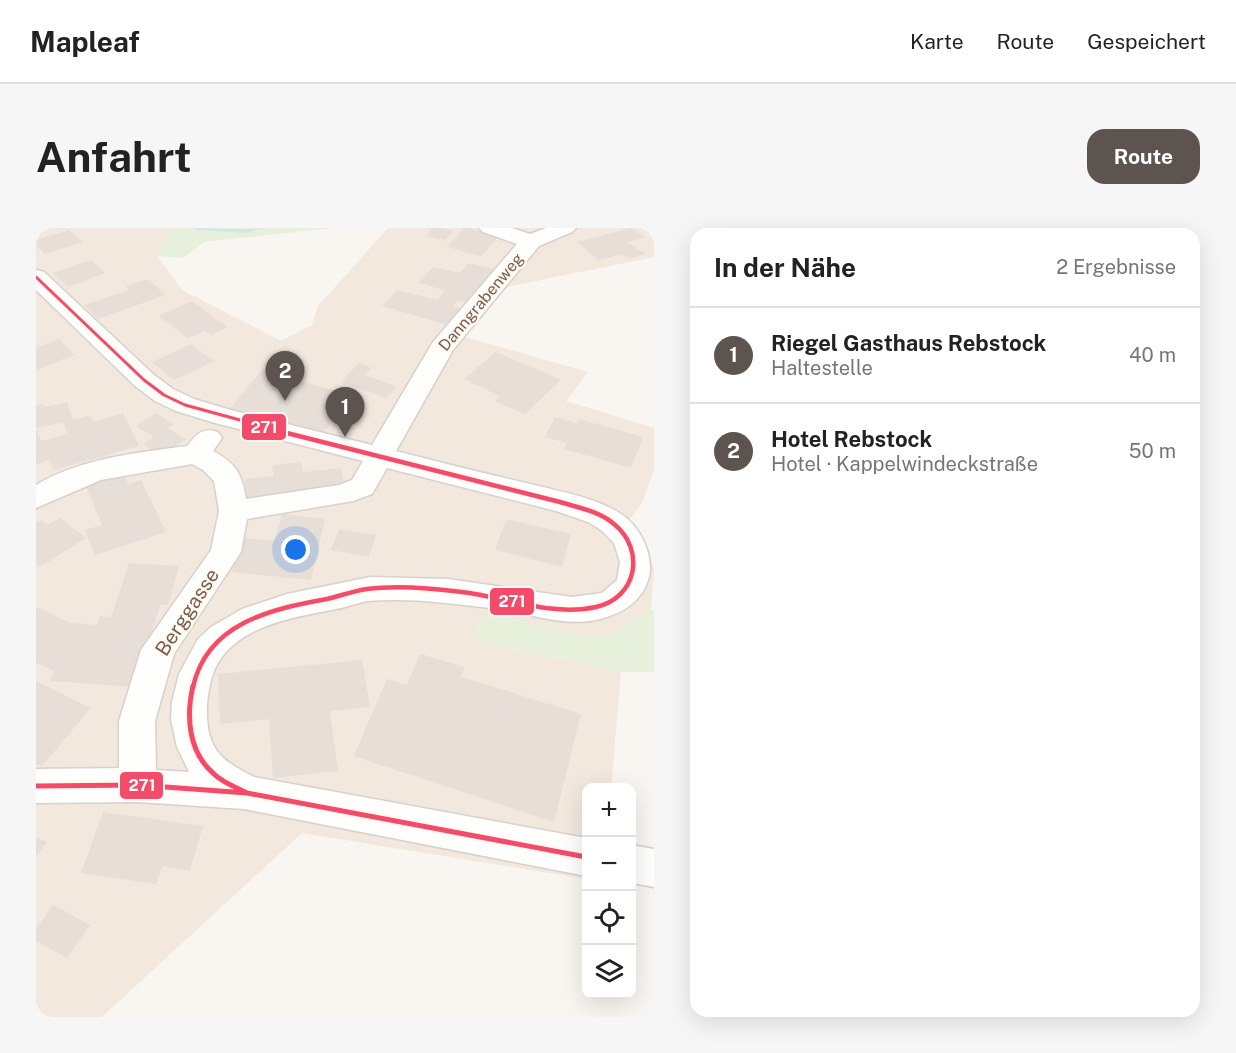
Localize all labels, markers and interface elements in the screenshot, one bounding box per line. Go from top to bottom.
text: Mapleaf [30,25,140,58]
text: Karte [910,29,964,54]
text: Route [997,29,1054,54]
text: Gespeichert [1087,29,1206,54]
button: Route [1087,129,1200,184]
text: Anfahrt [36,132,192,181]
street label: Danngrabenweg [434,249,528,355]
text: In der Nähe [714,252,856,283]
text: 2 Ergebnisse [1056,255,1176,279]
text: Riegel Gasthaus Rebstock [771,330,1046,356]
text: 1 [729,343,738,367]
text: 40 m [1129,343,1176,367]
pin: 2 [266,352,304,401]
text: Haltestelle [771,356,873,380]
pin: 1 [326,388,364,437]
line badge: 271 [241,413,287,441]
text: 271 [250,418,278,437]
text: Hotel Rebstock [771,426,932,452]
text: 2 [727,439,740,463]
text: 50 m [1129,439,1176,463]
text: Hotel · Kappelwindeckstraße [771,452,1038,476]
your location [281,535,310,564]
street label: Berggasse [150,564,224,660]
line badge: 271 [489,587,535,616]
text: 271 [498,592,526,611]
line badge: 271 [119,771,164,800]
text: 271 [128,776,156,795]
map controls [582,783,636,999]
button: + [582,783,636,837]
button: − [582,837,636,891]
button: locate [582,891,636,945]
button: layers [582,945,636,999]

